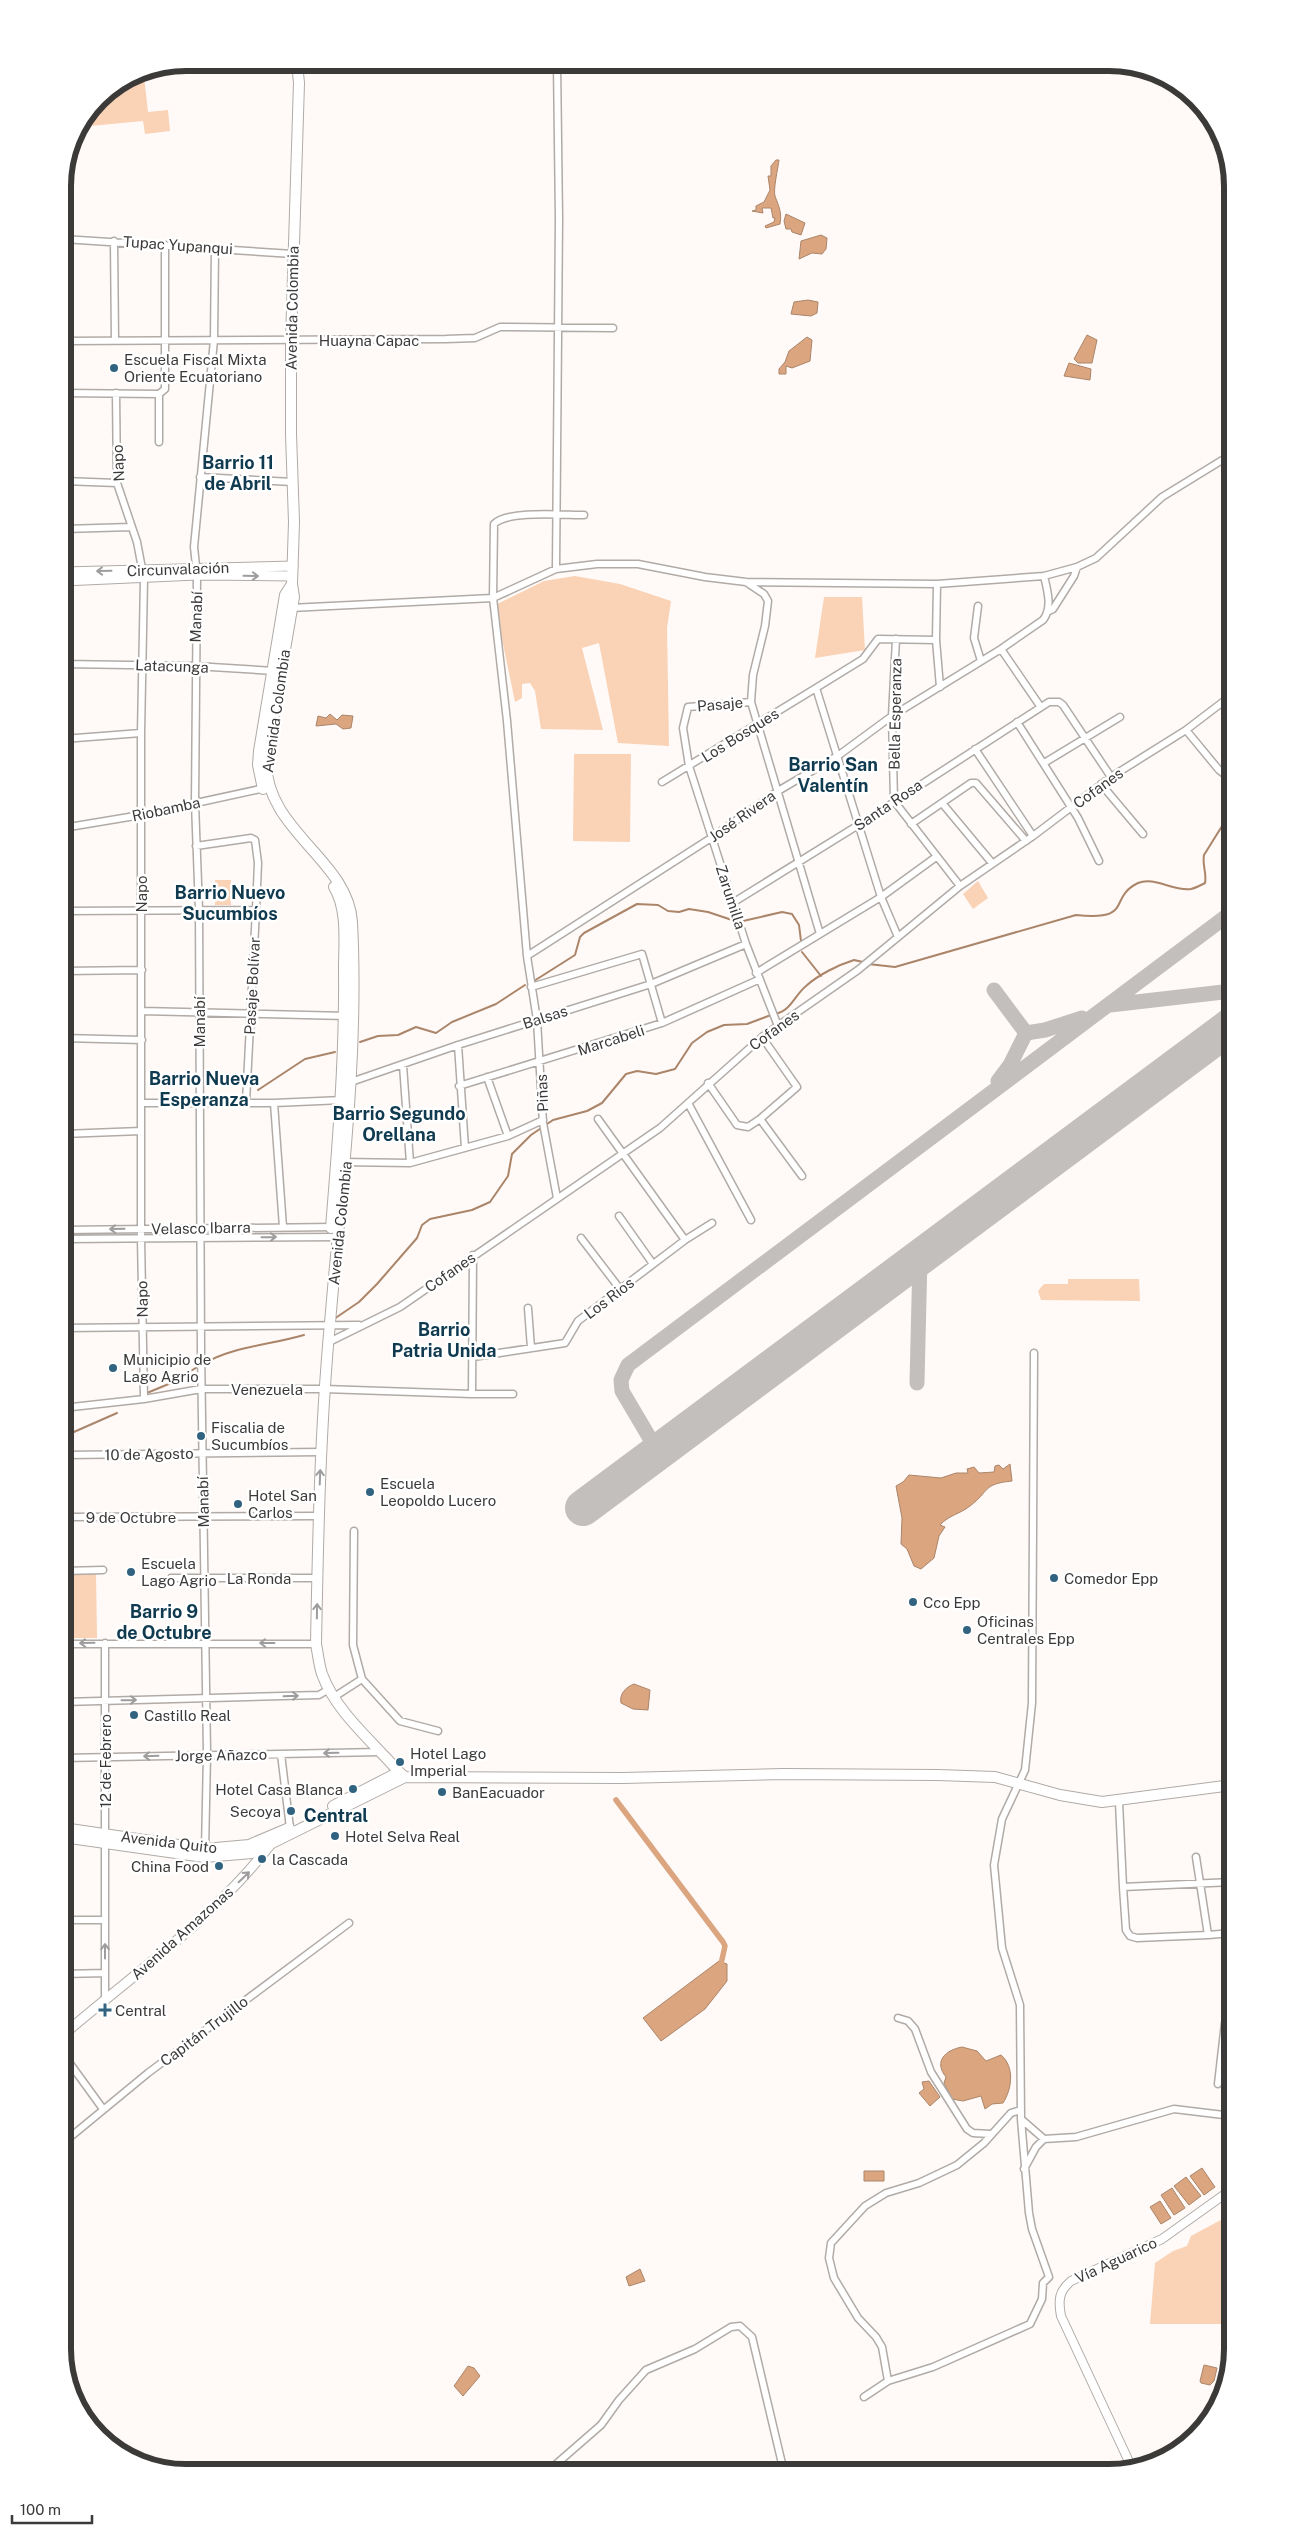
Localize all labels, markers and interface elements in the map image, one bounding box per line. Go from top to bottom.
street label: Tupac Yupanqui [122,233,234,257]
street label: Avenida Colombia [282,246,302,370]
street label: Huayna Capac [319,332,419,349]
place label: Escuela Fiscal Mixta Oriente Ecuatoriano [124,351,266,385]
marker: Escuela Fiscal Mixta Oriente Ecuatoriano [108,362,120,374]
street label: Napo [109,444,127,482]
district label: Barrio 11 de Abril [202,452,274,494]
street label: Circunvalación [126,559,230,579]
one-way arrow [96,566,112,576]
one-way arrow [243,572,259,581]
street label: Manabí [187,591,205,643]
street label: Avenida Colombia [259,648,293,774]
street label: Latacunga [135,656,209,676]
street label: Bella Esperanza [886,658,904,770]
street label: Pasaje [696,694,744,714]
street label: Los Bosques [698,705,782,765]
district label: Barrio San Valentín [788,754,878,796]
street label: Cofanes [1070,764,1126,812]
street label: Santa Rosa [851,776,925,834]
street label: José Rivera [705,787,779,845]
street label: Riobamba [130,793,202,825]
street label: Zarumilla [713,863,749,931]
street label: Napo [133,876,150,912]
district label: Barrio Nuevo Sucumbíos [175,882,285,924]
street label: Pasaje Bolívar [241,937,263,1035]
street label: Manabí [191,996,208,1048]
street label: Balsas [520,1002,570,1032]
street label: Cofanes [746,1006,802,1054]
street label: Marcabeli [575,1021,647,1059]
district label: Barrio Nueva Esperanza [149,1068,259,1110]
street label: Piñas [533,1074,551,1112]
district label: Barrio Segundo Orellana [332,1103,466,1145]
street label: Avenida Colombia [325,1160,355,1286]
street label: Velasco Ibarra [151,1219,251,1237]
one-way arrow [109,1224,125,1234]
one-way arrow [260,1232,277,1242]
street label: Cofanes [422,1249,478,1295]
street label: Los Rios [581,1274,637,1322]
street label: Napo [133,1280,151,1318]
district label: Barrio Patria Unida [391,1319,497,1361]
place label: Municipio de Lago Agrio [123,1351,211,1385]
marker: Municipio de Lago Agrio [107,1362,119,1374]
street label: Venezuela [231,1381,303,1398]
place label: Fiscalia de Sucumbíos [211,1419,288,1453]
marker: Fiscalia de Sucumbíos [195,1430,207,1442]
street label: 10 de Agosto [104,1445,194,1463]
one-way arrow [316,1469,325,1485]
place label: Escuela Leopoldo Lucero [380,1475,496,1509]
street label: Manabí [194,1476,212,1528]
marker: Escuela Leopoldo Lucero [364,1486,376,1498]
place label: Hotel San Carlos [248,1487,317,1521]
marker: Hotel San Carlos [232,1498,244,1510]
street label: 9 de Octubre [86,1509,176,1526]
place label: Escuela Lago Agrio [141,1555,217,1589]
marker: Escuela Lago Agrio [125,1566,137,1578]
street label: La Ronda [227,1570,291,1587]
place label: Comedor Epp [1064,1570,1158,1587]
marker: Comedor Epp [1048,1572,1060,1584]
place label: Cco Epp [923,1594,980,1611]
marker: Cco Epp [907,1596,919,1608]
district label: Barrio 9 de Octubre [116,1601,212,1643]
one-way arrow [312,1604,322,1620]
place label: Oficinas Centrales Epp [977,1613,1075,1647]
marker: Oficinas Centrales Epp [961,1624,973,1636]
one-way arrow [260,1638,276,1648]
one-way arrow [80,1639,96,1648]
one-way arrow [283,1691,299,1700]
one-way arrow [120,1695,137,1705]
place label: Castillo Real [144,1707,231,1724]
marker: Castillo Real [128,1709,140,1721]
street label: 12 de Febrero [97,1714,114,1808]
place label: Hotel Lago Imperial [410,1745,486,1779]
street label: Jorge Añazco [175,1746,267,1764]
one-way arrow [323,1748,340,1758]
one-way arrow [143,1751,160,1761]
marker: Hotel Lago Imperial [394,1756,406,1768]
place label: Hotel Casa Blanca [215,1781,343,1798]
marker: Hotel Casa Blanca [347,1783,359,1795]
place label: BanEacuador [452,1784,545,1801]
marker: BanEacuador [436,1786,448,1798]
place label: Secoya [230,1803,281,1820]
marker: Secoya [285,1805,297,1817]
district label: Central [304,1805,368,1826]
street label: Avenida Quito [120,1828,218,1856]
place label: Hotel Selva Real [345,1828,460,1845]
marker: Hotel Selva Real [329,1830,341,1842]
place label: la Cascada [272,1851,348,1868]
marker: la Cascada [256,1853,268,1865]
place label: China Food [131,1858,209,1875]
marker: China Food [213,1860,225,1872]
one-way arrow [238,1871,251,1883]
street label: Avenida Amazonas [128,1883,236,1983]
one-way arrow [100,1943,110,1960]
street label: Capitán Trujillo [157,1993,251,2069]
place label: Central [115,2002,166,2019]
marker: Central [99,2004,111,2016]
street label: Vía Aguarico [1072,2234,1160,2286]
scale bar [12,2492,92,2524]
text: 100 m [20,2501,61,2518]

